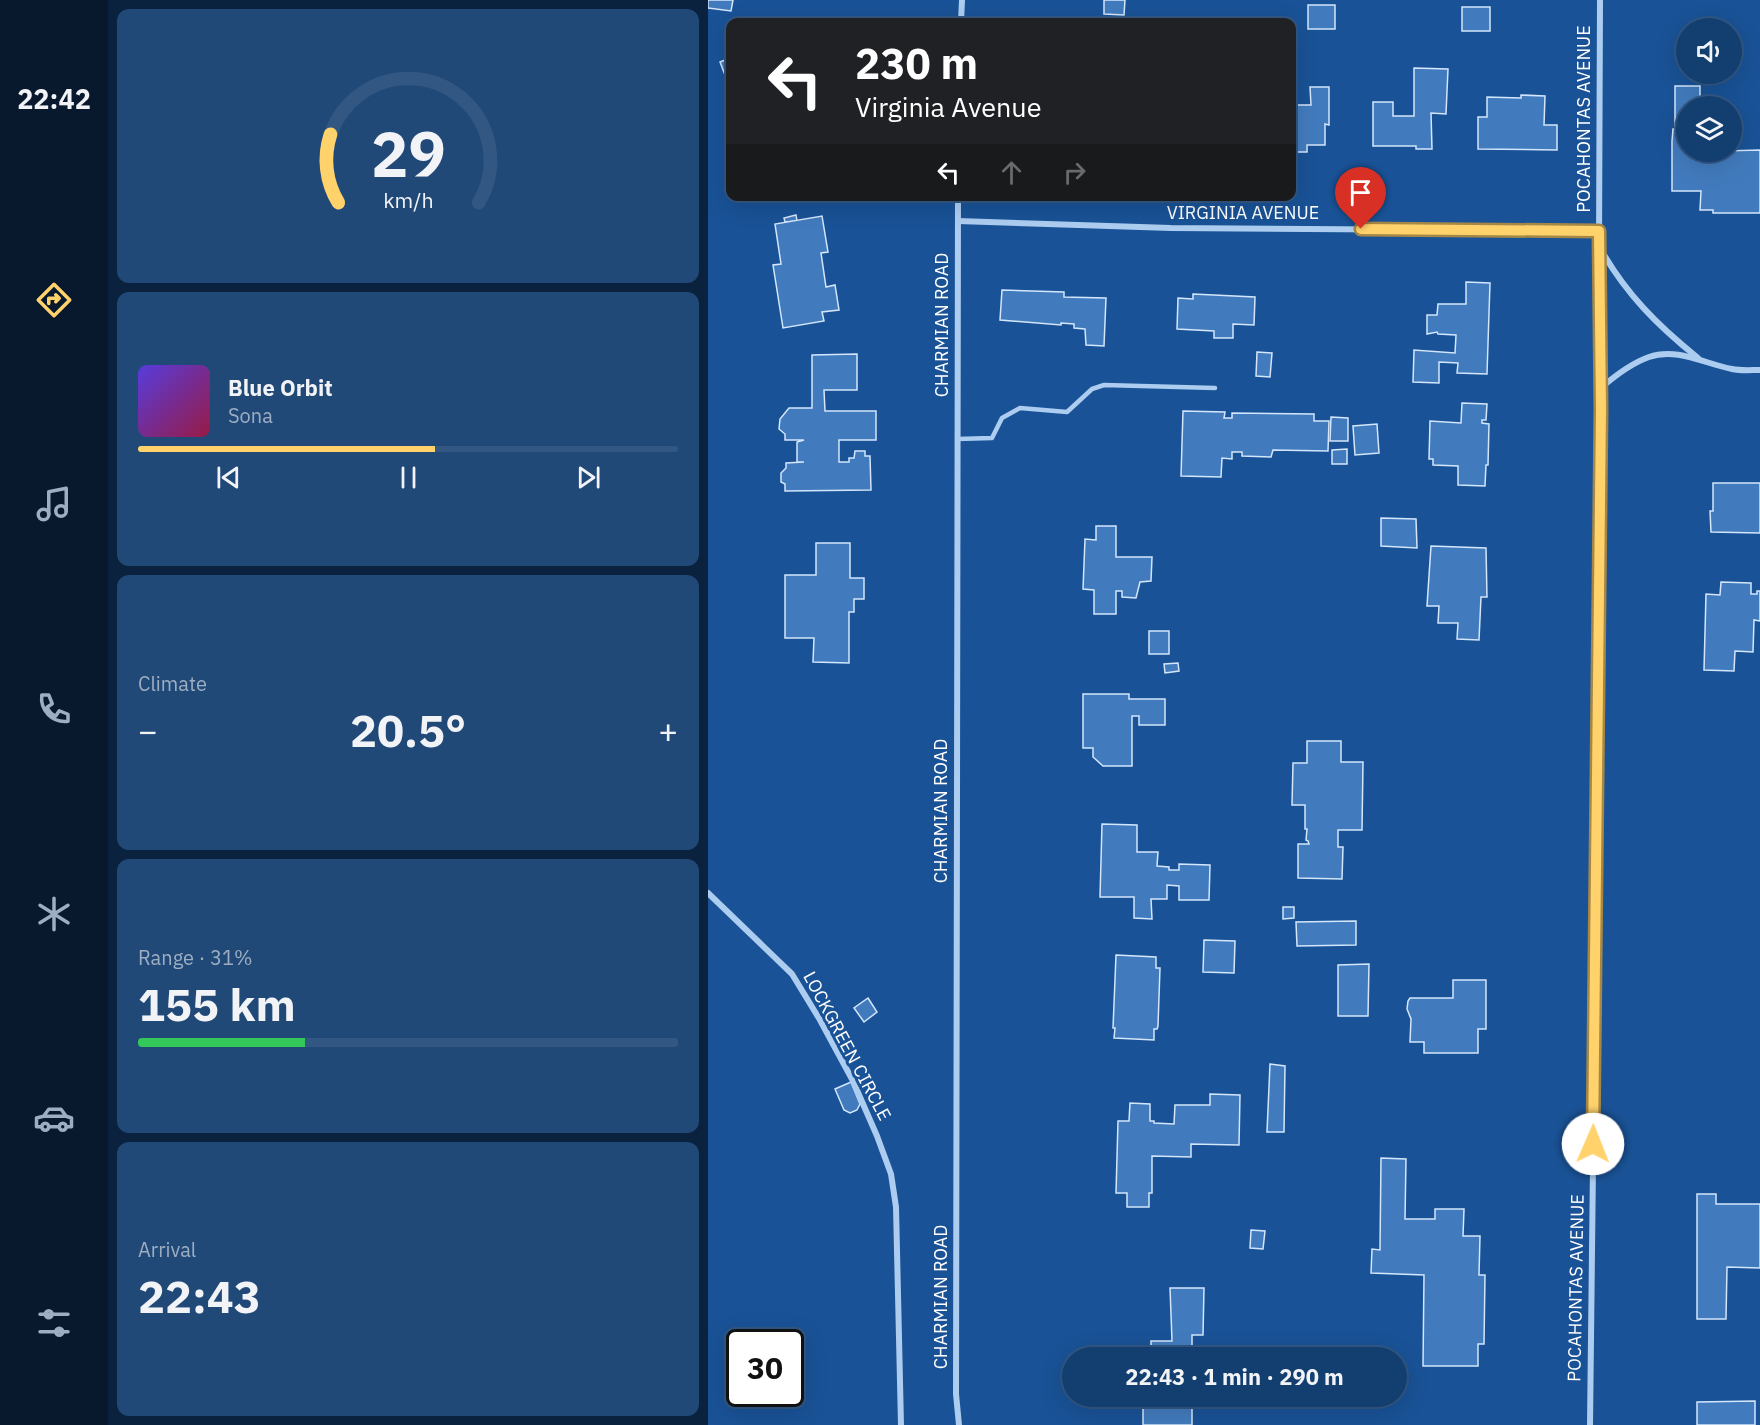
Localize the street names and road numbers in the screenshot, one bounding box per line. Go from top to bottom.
street label: POCAHONTAS AVENUE [1572,25,1595,213]
street label: VIRGINIA AVENUE [1167,201,1319,224]
street label: CHARMIAN ROAD [930,253,953,397]
street label: CHARMIAN ROAD [929,739,952,883]
street label: LOCKGREEN CIRCLE [798,967,897,1124]
street label: POCAHONTAS AVENUE [1562,1194,1589,1382]
street label: CHARMIAN ROAD [929,1225,952,1369]

